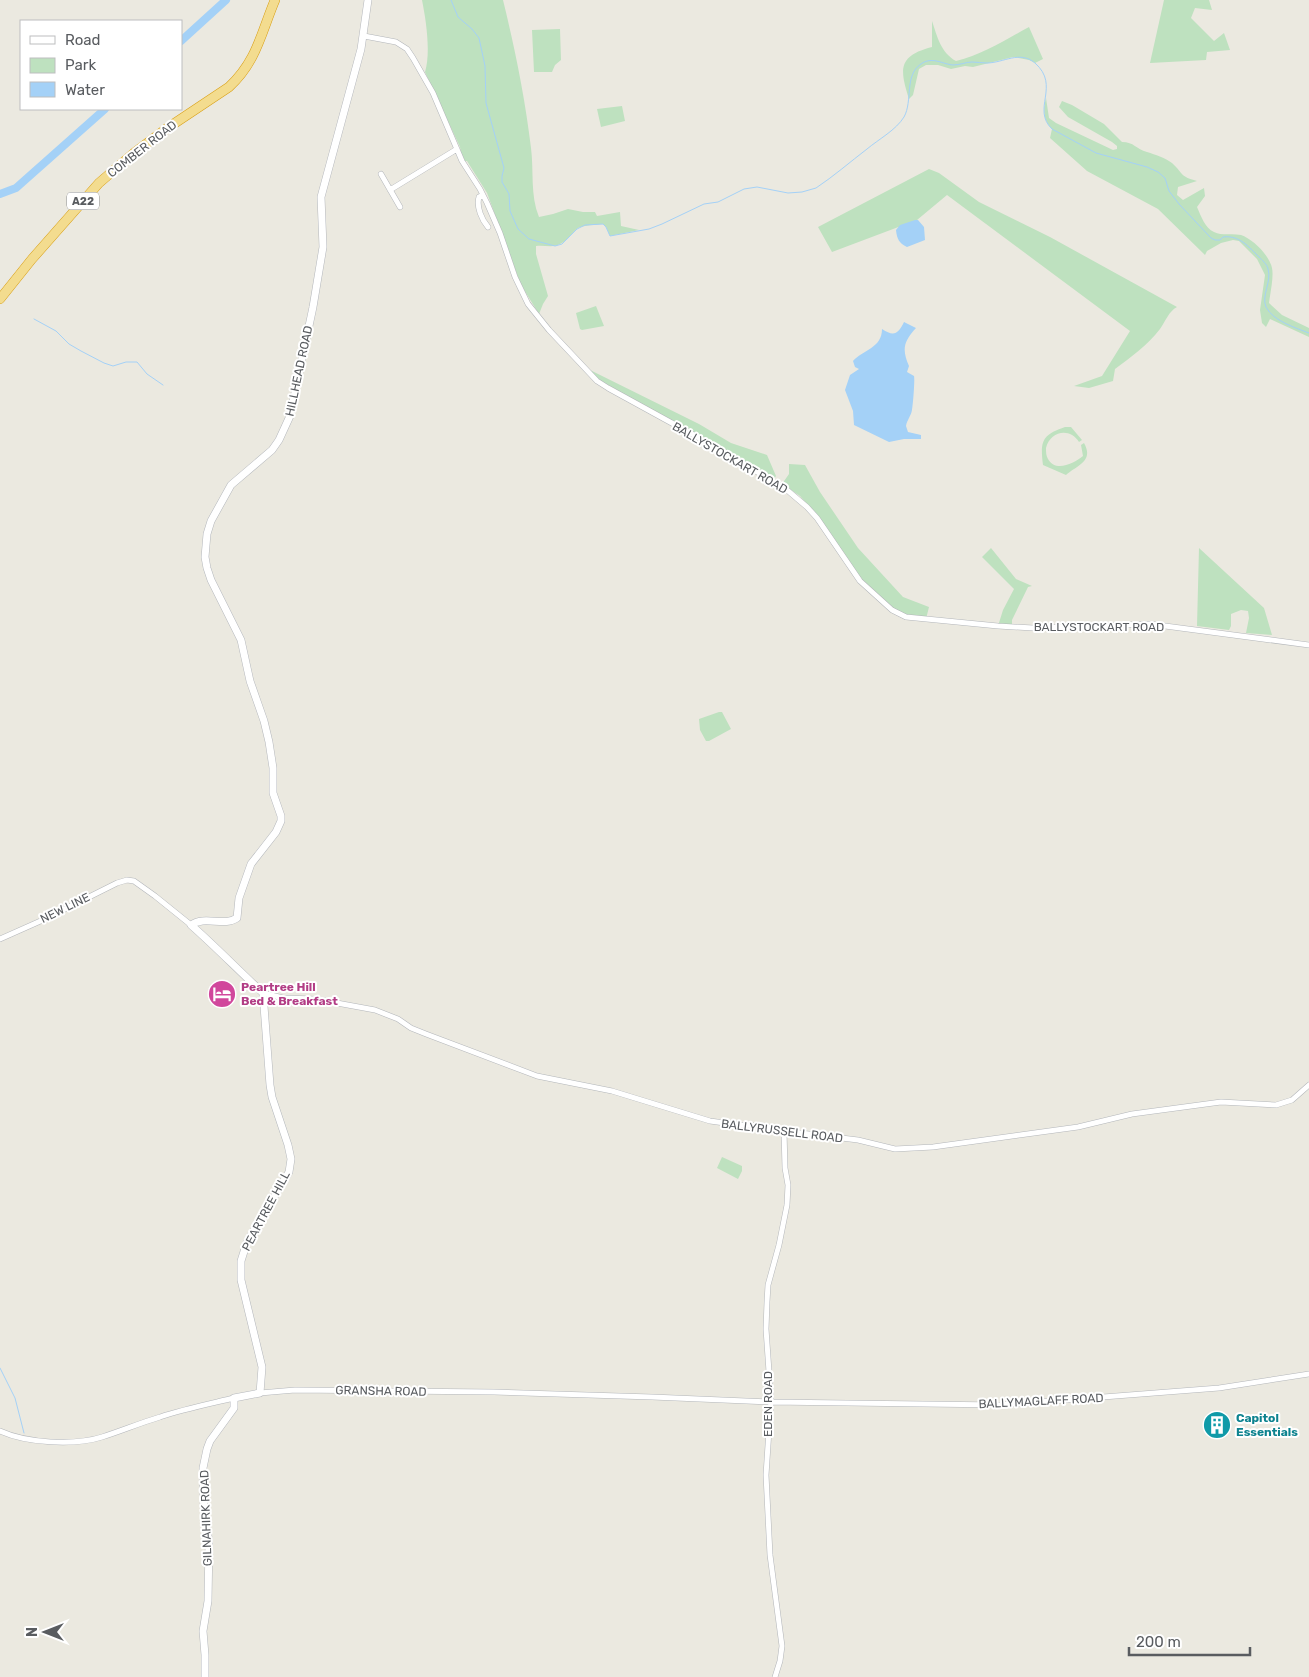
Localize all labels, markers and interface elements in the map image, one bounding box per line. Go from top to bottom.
legend [20,20,182,110]
text: Road [65,31,101,49]
text: Park [65,56,96,74]
text: Water [65,81,105,99]
street label: COMBER ROAD [105,118,179,180]
road number: A22 [67,192,99,210]
street label: HILLHEAD ROAD [283,324,315,418]
street label: BALLYSTOCKART ROAD [670,419,790,497]
street label: BALLYSTOCKART ROAD [1034,620,1164,634]
street label: NEW LINE [38,890,92,926]
hotel icon: Peartree Hill Bed & Breakfast [207,979,237,1009]
place label: Peartree Hill Bed & Breakfast [241,980,338,1008]
street label: BALLYRUSSELL ROAD [720,1117,844,1145]
street label: PEARTREE HILL [239,1168,293,1253]
street label: EDEN ROAD [761,1371,775,1437]
street label: GRANSHA ROAD [335,1383,427,1399]
street label: BALLYMAGLAFF ROAD [978,1391,1104,1411]
building icon: Capitol Essentials [1202,1410,1232,1440]
place label: Capitol Essentials [1236,1411,1298,1439]
street label: GILNAHIRK ROAD [197,1470,215,1566]
north arrow [20,1607,70,1657]
scale bar [1129,1624,1250,1656]
text: N [24,1627,41,1637]
text: 200 m [1136,1633,1181,1651]

